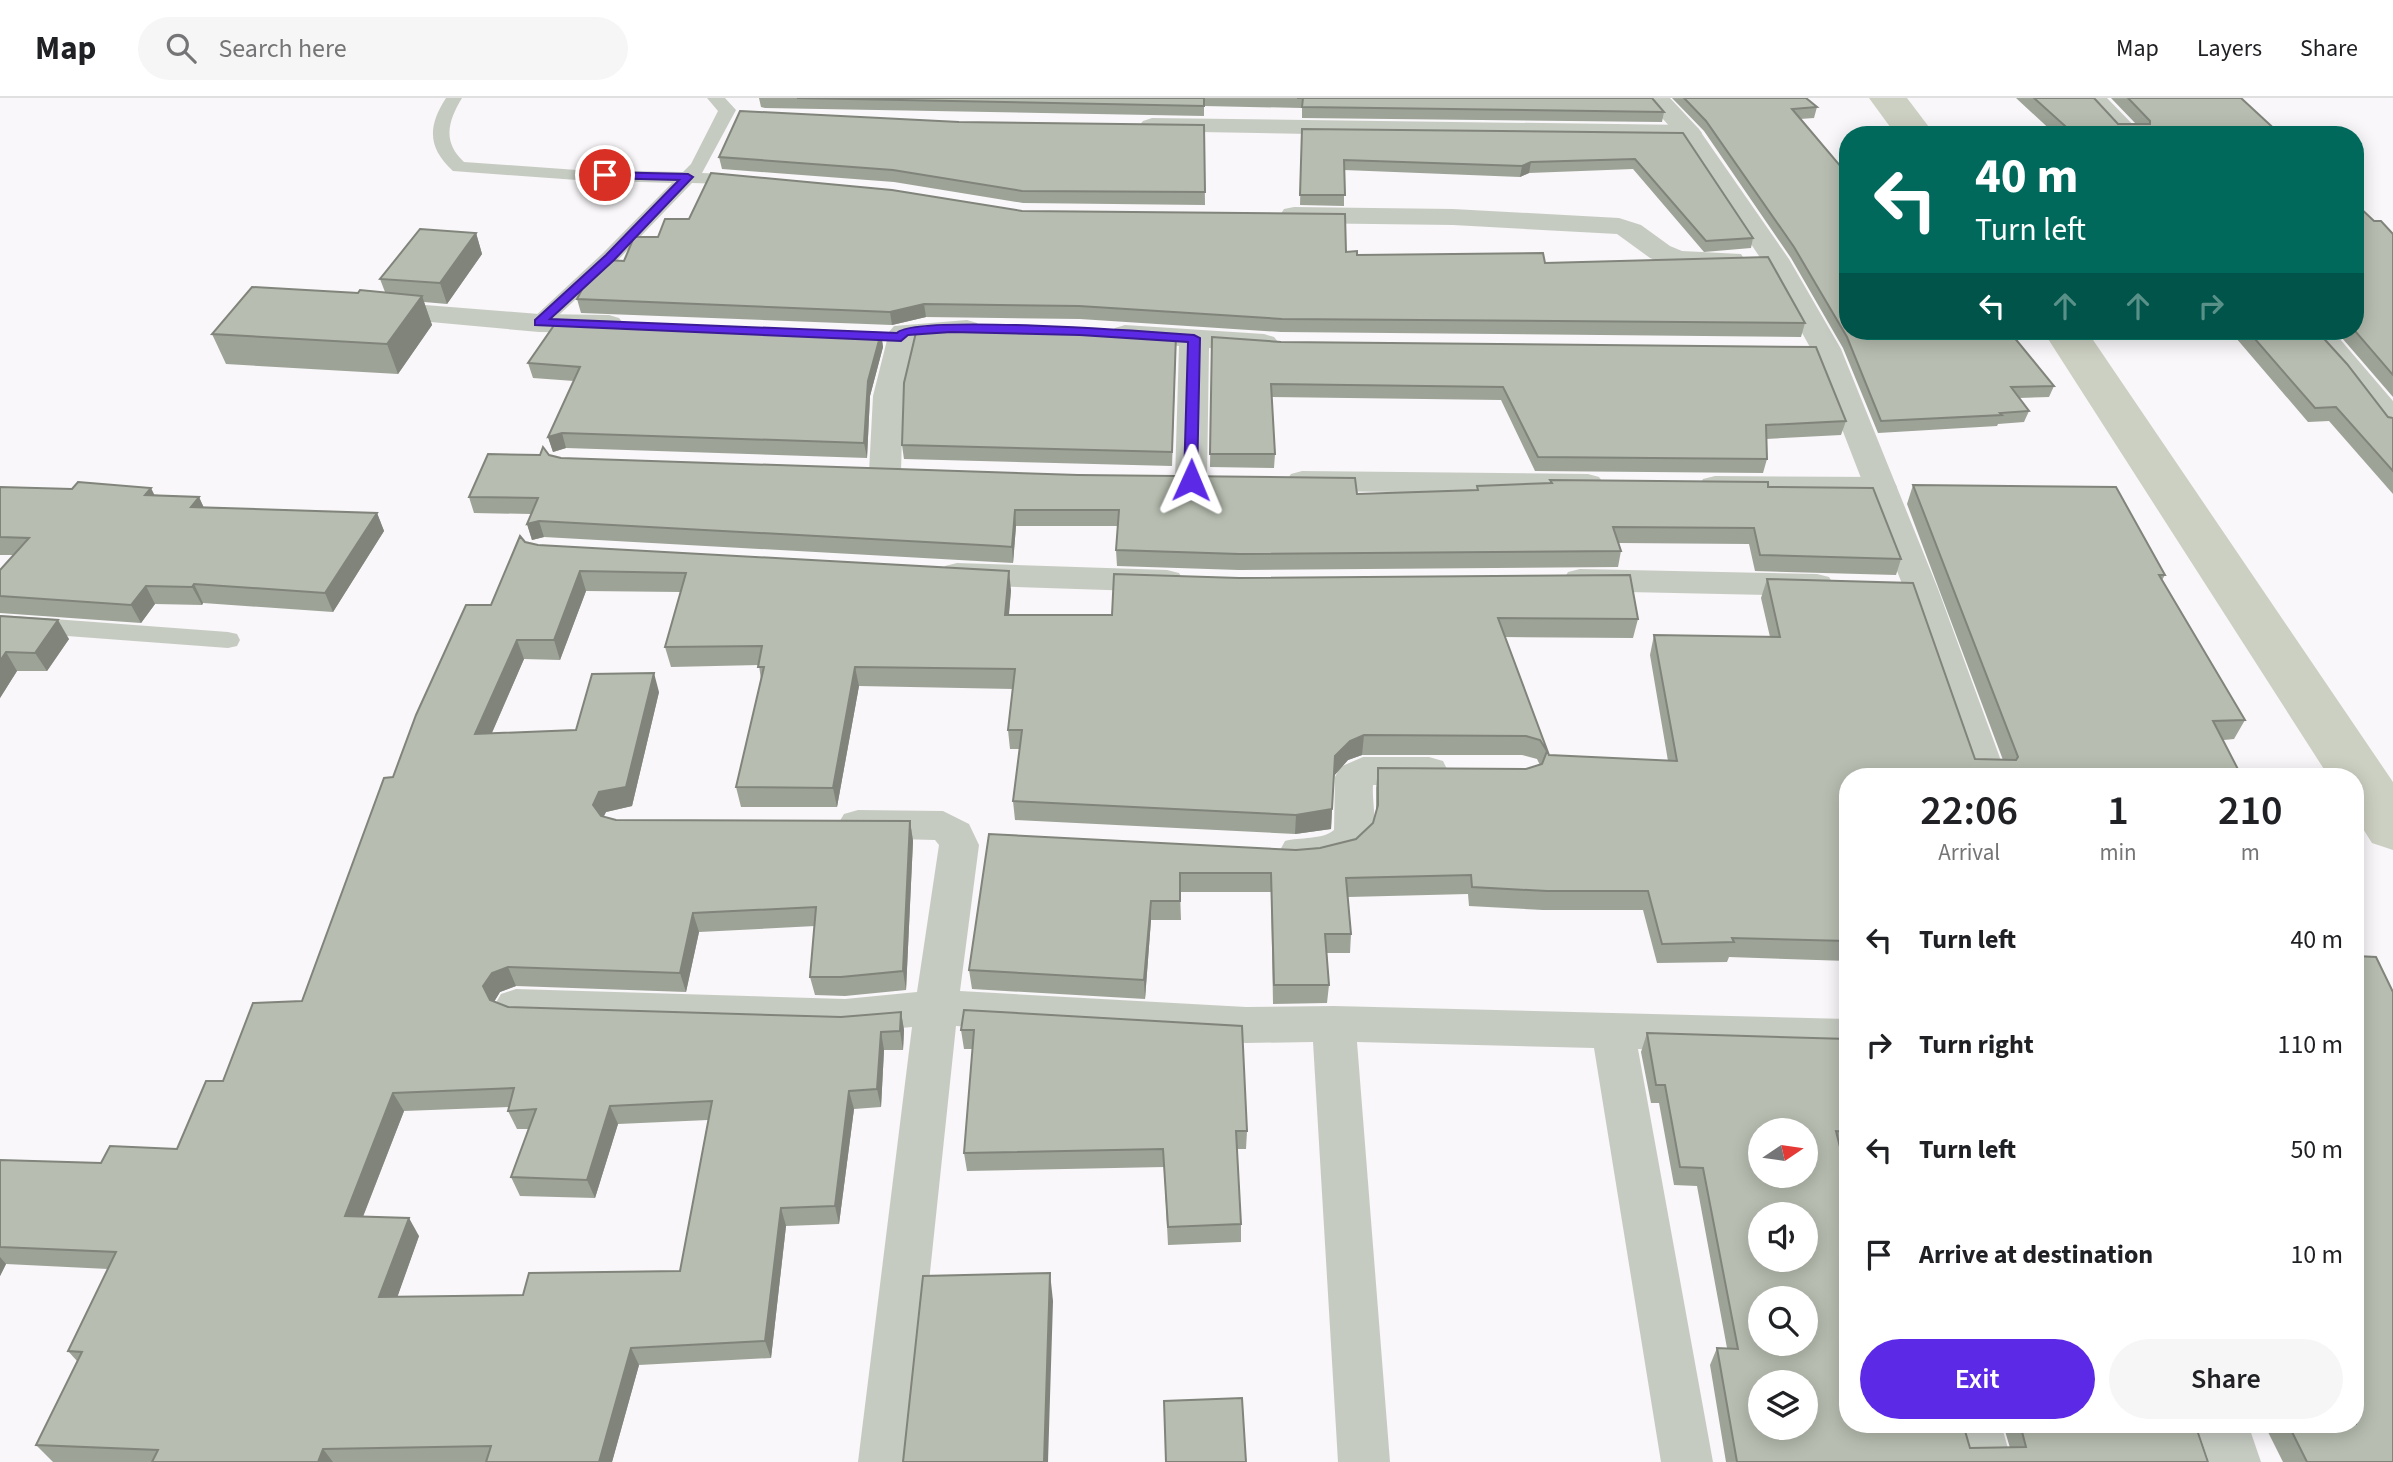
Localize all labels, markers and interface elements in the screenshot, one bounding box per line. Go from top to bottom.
search box [138,17,628,80]
text: Map [35,25,96,72]
icon: search [162,29,200,67]
text: Search here [218,30,347,67]
text: Map [2116,31,2159,66]
text: Layers [2197,31,2262,66]
text: Share [2300,31,2358,66]
text: 40 m [1975,142,2079,212]
pin [575,145,635,205]
icon: left [1860,154,1951,245]
icon: arrive [586,156,624,194]
text: Turn left [1975,207,2086,253]
icon: left [1973,287,2011,325]
icon: ahead [2046,287,2084,325]
icon: ahead [2119,287,2157,325]
icon: right [2192,287,2230,325]
position arrow [1154,443,1228,517]
text: 22:06 [1920,781,2018,841]
text: 1 [2107,781,2129,841]
text: 210 [2218,781,2283,841]
text: Arrival [1938,836,2000,869]
text: min [2099,836,2137,869]
text: m [2241,836,2260,869]
icon: left [1860,921,1898,959]
text: Turn left [1919,921,2016,958]
text: 40 m [2290,921,2343,958]
icon: right [1860,1026,1898,1064]
text: Turn right [1919,1026,2034,1063]
text: 110 m [2277,1026,2343,1063]
north arrow [1748,1118,1818,1188]
map controls [1748,1118,1818,1440]
icon: left [1860,1131,1898,1169]
text: Turn left [1919,1131,2016,1168]
text: 50 m [2290,1131,2343,1168]
button: sound [1748,1202,1818,1272]
icon: arrive [1860,1236,1898,1274]
text: Arrive at destination [1919,1236,2153,1273]
text: 10 m [2290,1236,2343,1273]
button: search [1748,1286,1818,1356]
button: Exit [1860,1339,2095,1419]
button: Share [2109,1339,2343,1419]
button: layers [1748,1370,1818,1440]

